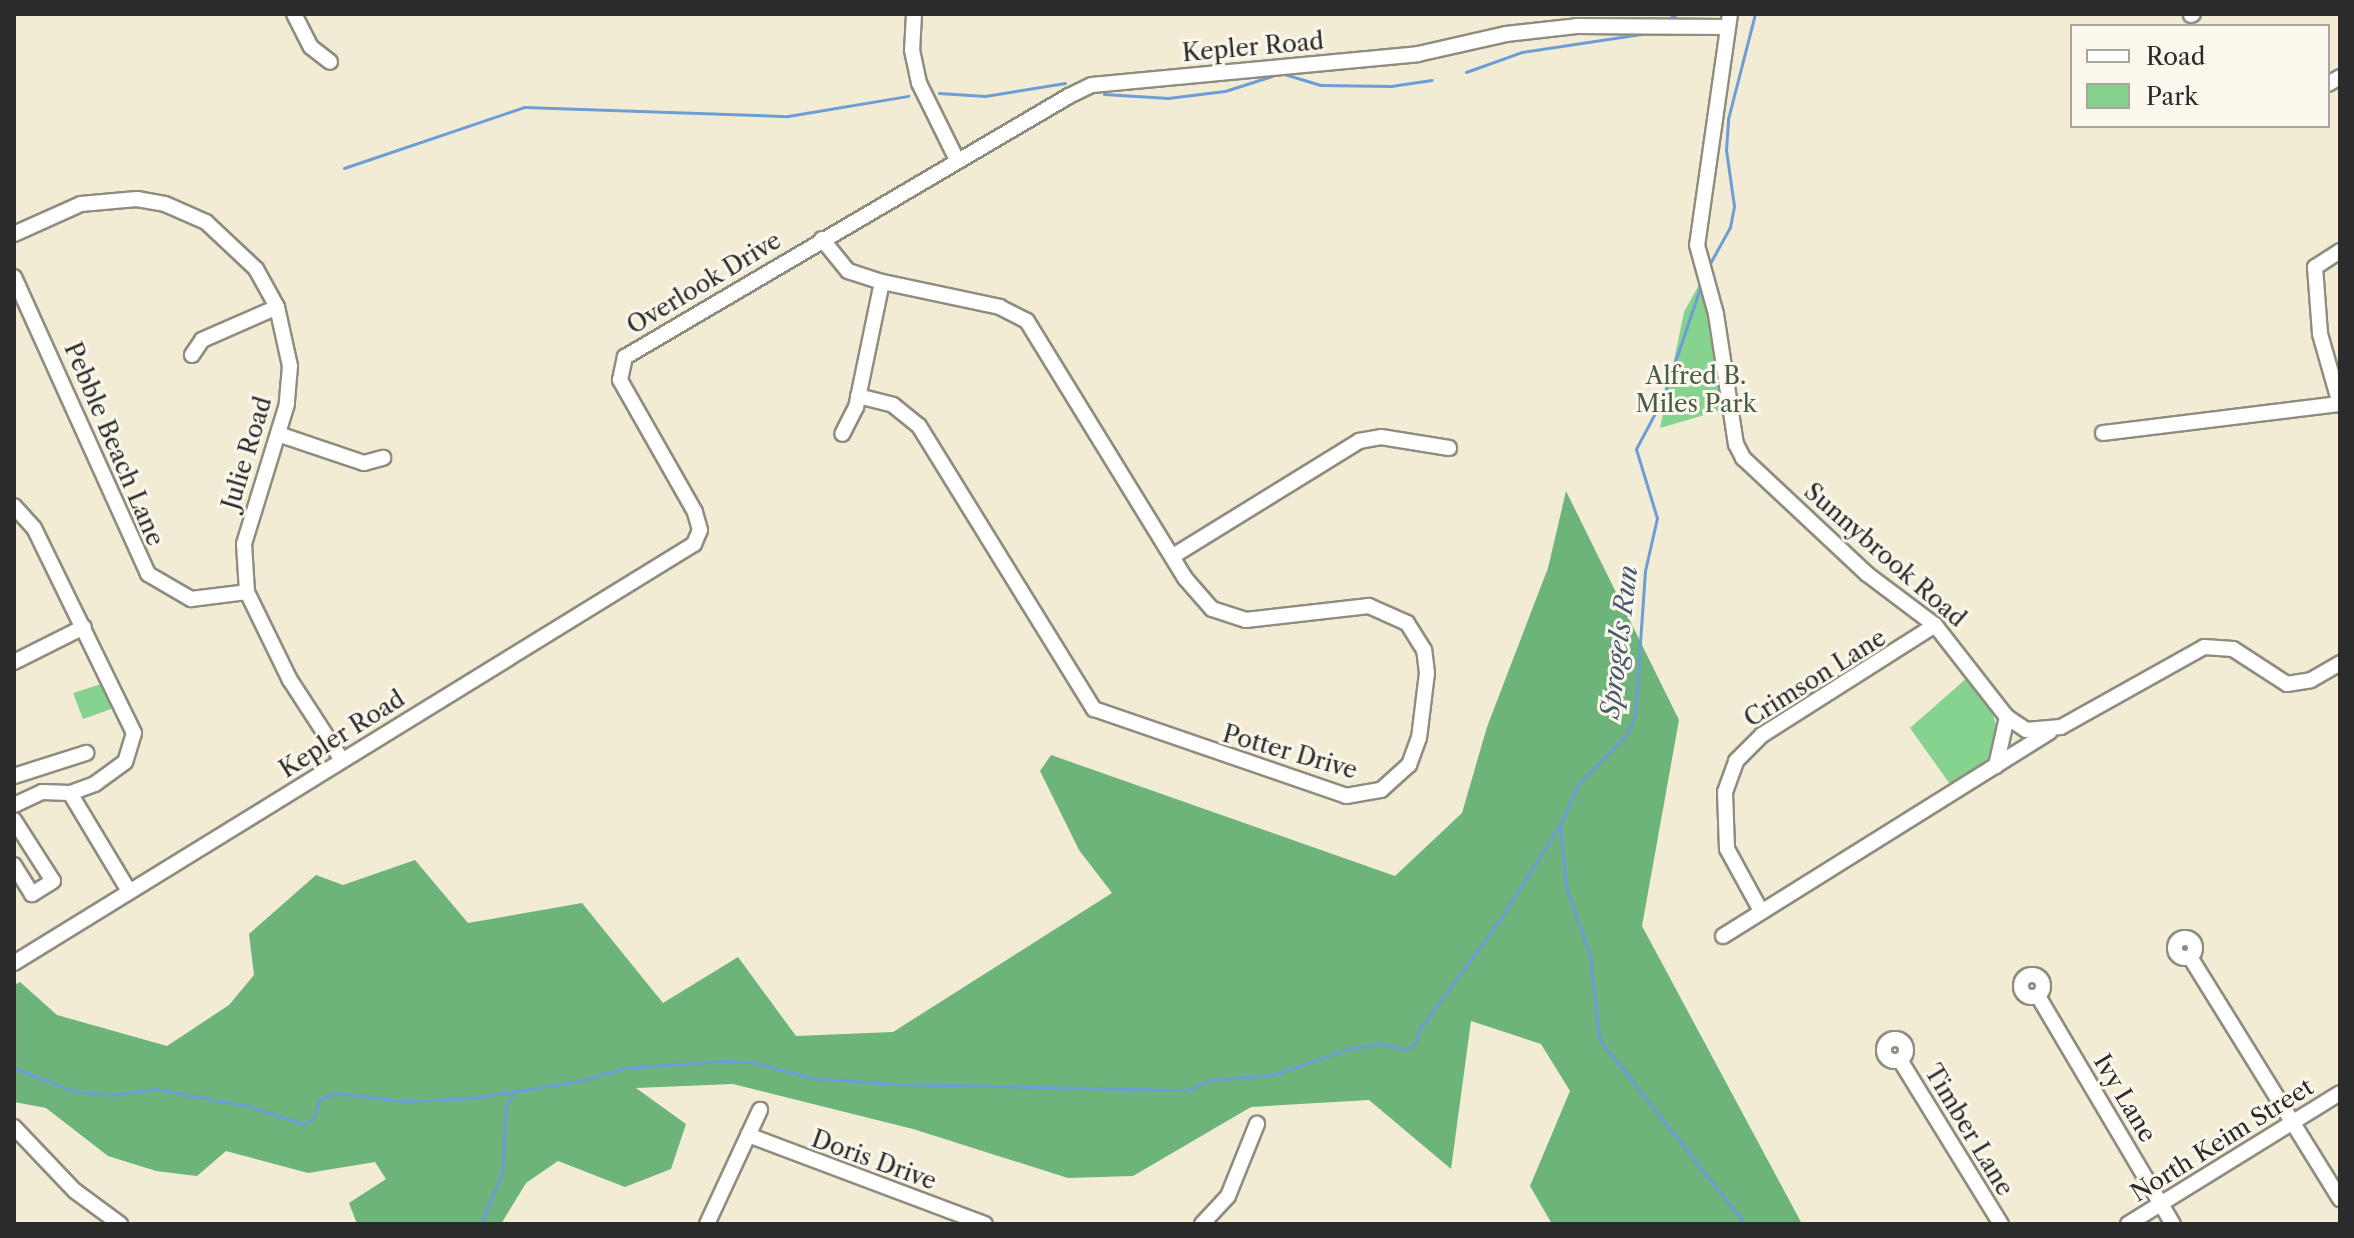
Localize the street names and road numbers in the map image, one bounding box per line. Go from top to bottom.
street label: Kepler Road [1181,26,1325,68]
street label: Overlook Drive [622,226,786,340]
street label: Pebble Beach Lane [58,338,170,550]
street label: Julie Road [216,393,278,513]
street label: Sunnybrook Road [1798,477,1972,633]
street label: Crimson Lane [1739,623,1891,733]
street label: Kepler Road [274,684,410,784]
street label: Potter Drive [1219,719,1361,785]
street label: Ivy Lane [2087,1049,2163,1147]
street label: Timber Lane [1918,1059,2020,1201]
street label: North Keim Street [2126,1072,2318,1208]
street label: Doris Drive [808,1124,940,1196]

